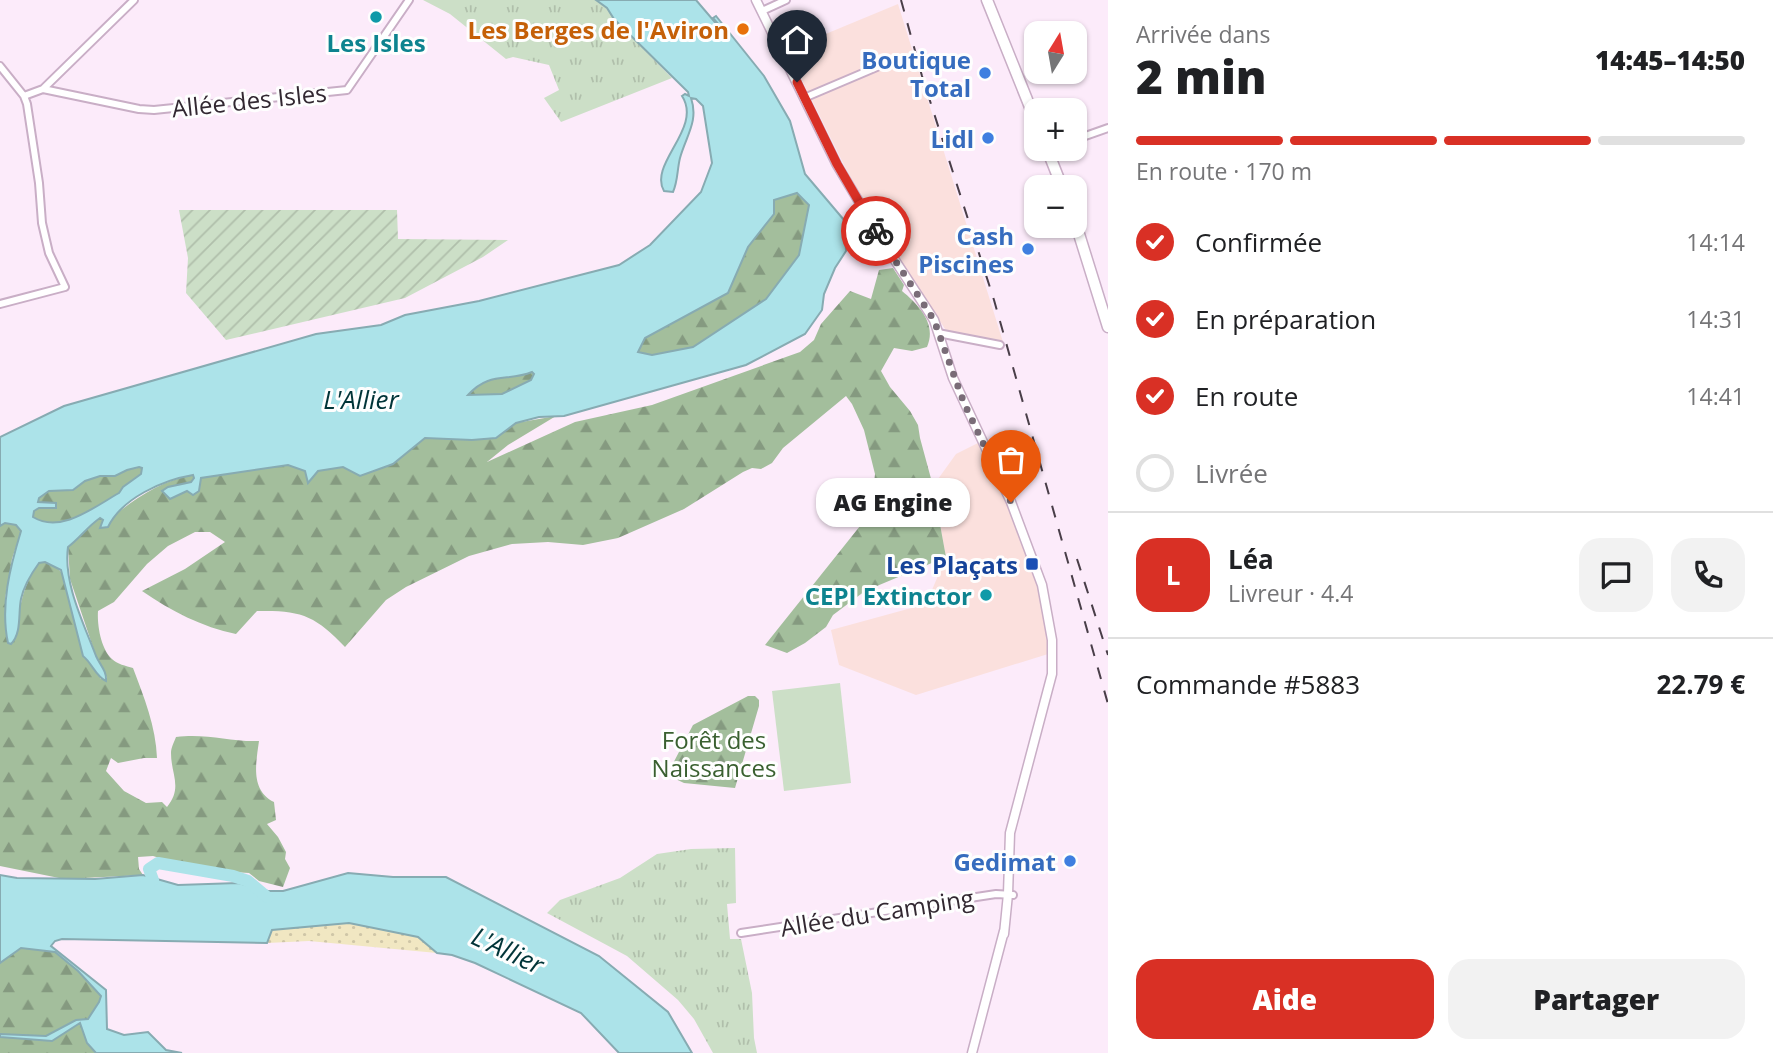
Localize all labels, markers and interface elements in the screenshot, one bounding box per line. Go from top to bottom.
marker: Les Isles [368,9,384,25]
pin [767,10,827,82]
place label: Les Berges de l'Aviron [468,13,729,46]
text: Arrivée dans [1136,18,1270,50]
marker: Les Berges de l'Aviron [735,21,751,37]
icon: home [778,21,816,59]
north arrow [1024,21,1087,84]
map controls [1024,21,1087,238]
place label: Les Isles [326,26,426,59]
text: 14:45–14:50 [1595,42,1745,78]
place label: Boutique Total [861,43,971,104]
text: 2 min [1136,45,1267,107]
marker: Boutique Total [977,65,993,81]
street label: Allée des Isles [170,75,328,125]
button: + [1024,98,1087,161]
place label: Lidl [931,122,974,155]
marker: Lidl [980,130,996,146]
text: En route · 170 m [1136,155,1312,187]
button: − [1024,175,1087,238]
courier [841,196,911,266]
icon: bike [857,212,895,250]
place label: Cash Piscines [918,219,1014,280]
icon: check [1136,223,1174,261]
text: Confirmée [1195,224,1322,260]
text: 14:14 [1686,226,1745,258]
marker: Cash Piscines [1020,241,1036,257]
icon: check [1136,300,1174,338]
text: En préparation [1195,301,1376,337]
text: 14:31 [1686,303,1745,335]
icon: check [1136,377,1174,415]
text: En route [1195,378,1298,414]
text: 14:41 [1686,380,1745,412]
water label: L'Allier [323,381,400,417]
pin [981,430,1041,502]
icon: bag [992,441,1030,479]
text: Livrée [1195,455,1268,491]
callout: AG Engine [815,477,969,526]
text: AG Engine [834,486,952,518]
button: chat [1579,538,1653,612]
button: phone [1671,538,1745,612]
text: Léa [1228,541,1274,577]
place label: Les Plaçats [886,548,1018,581]
marker: Les Plaçats [1024,556,1040,572]
text: L [1166,557,1180,593]
text: Livreur · 4.4 [1228,577,1353,609]
place label: CEPI Extinctor [805,579,972,612]
marker: CEPI Extinctor [978,587,994,603]
text: Commande #5883 [1136,666,1360,702]
text: 22.79 € [1657,666,1745,702]
park label: Forêt des Naissances [652,723,776,784]
place label: Gedimat [953,845,1056,878]
marker: Gedimat [1062,853,1078,869]
street label: Allée du Camping [778,880,976,944]
water label: L'Allier [466,918,551,983]
button: Aide [1136,959,1434,1039]
button: Partager [1448,959,1745,1039]

